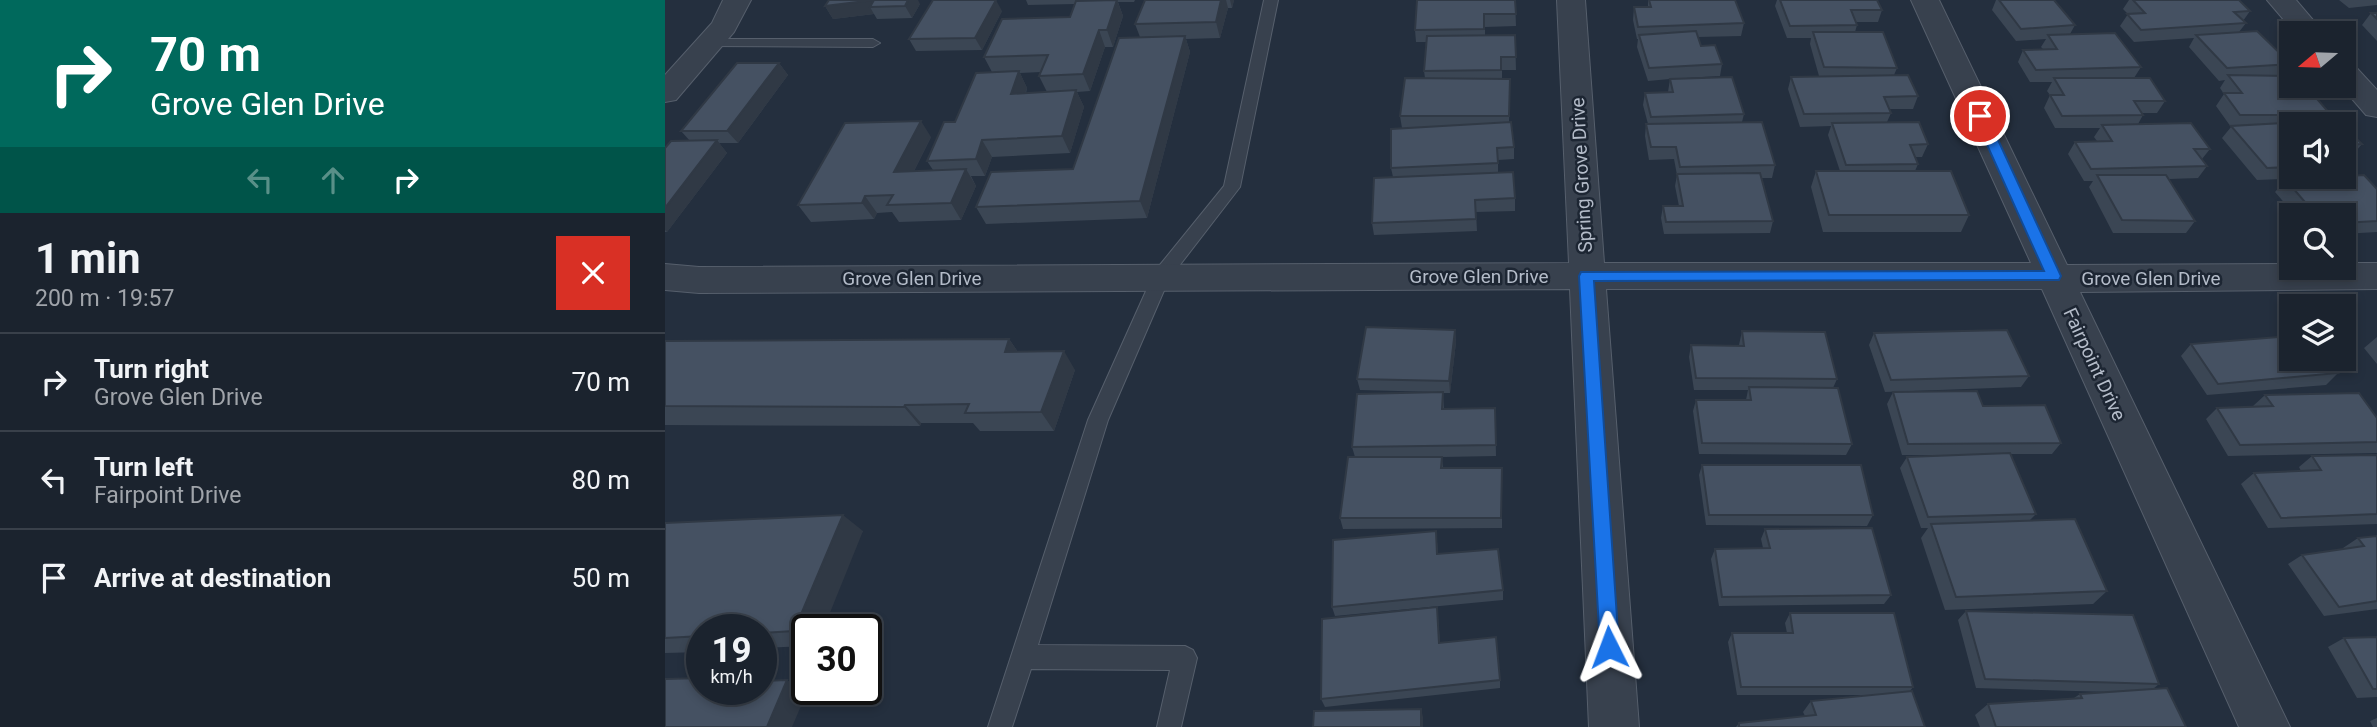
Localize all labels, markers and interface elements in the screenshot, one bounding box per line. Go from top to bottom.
north arrow [2279,21,2355,98]
map controls [2279,21,2356,371]
text: 70 m [150,26,261,83]
icon: right [35,28,126,119]
text: Grove Glen Drive [150,85,385,123]
pin [1950,86,2010,146]
street label: Spring Grove Drive [1566,97,1597,253]
icon: arrive [1961,97,1999,135]
button: sound [2279,112,2356,189]
icon: left [241,161,279,199]
icon: ahead [314,161,352,199]
icon: right [387,161,425,199]
button: search [2279,203,2356,280]
text: 1 min [35,234,141,283]
button: close [556,236,630,310]
street label: Grove Glen Drive [1409,265,1549,288]
street label: Grove Glen Drive [842,267,982,290]
street label: Grove Glen Drive [2081,267,2221,290]
text: 200 m · 19:57 [35,285,174,312]
button: layers [2279,294,2356,371]
street label: Fairpoint Drive [2058,304,2131,424]
text: Turn right [94,354,209,384]
icon: right [35,363,73,401]
text: 70 m [572,367,630,397]
text: Grove Glen Drive [94,384,263,411]
text: Turn left [94,452,193,482]
icon: left [35,461,73,499]
text: 80 m [572,465,630,495]
text: Fairpoint Drive [94,482,241,509]
icon: arrive [35,559,73,597]
text: Arrive at destination [94,563,331,593]
text: 50 m [572,563,630,593]
position arrow [1572,610,1646,684]
speed limit sign: 30 [791,614,882,705]
text: 19 [711,630,752,671]
text: km/h [710,666,753,687]

